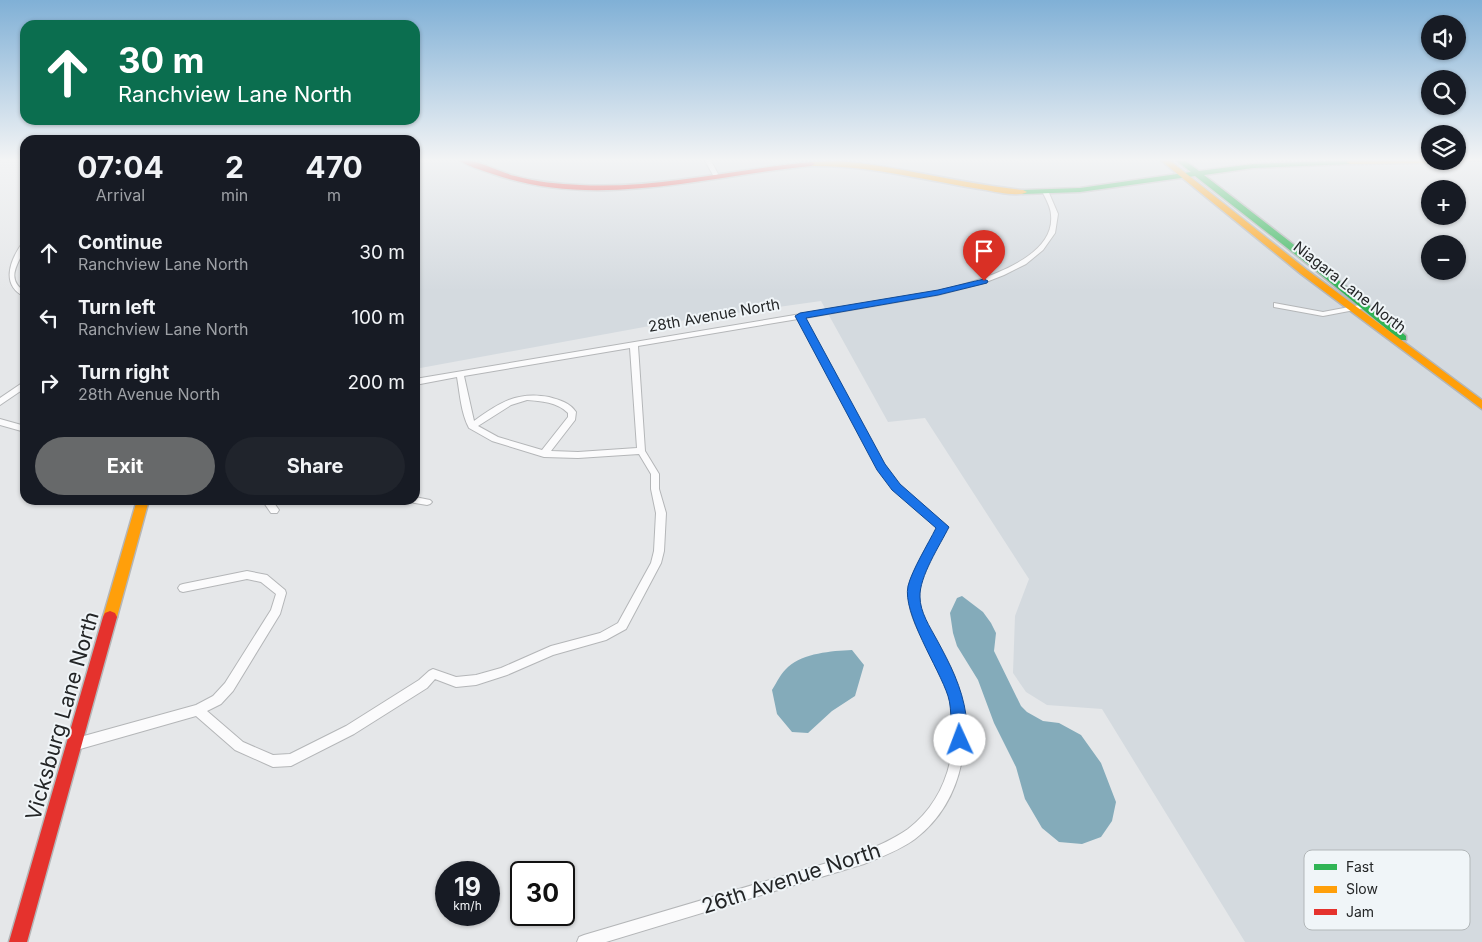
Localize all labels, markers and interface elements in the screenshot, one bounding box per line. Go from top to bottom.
map controls [1421,15,1466,280]
button: sound [1421,15,1466,60]
text: 30 m [118,39,204,81]
icon: ahead [35,40,100,105]
button: search [1421,70,1466,115]
text: Ranchview Lane North [118,81,352,107]
button: layers [1421,125,1466,170]
text: 07:04 [77,149,164,185]
text: 2 [225,149,244,185]
text: 470 [305,149,363,185]
button: + [1421,180,1466,225]
text: Arrival [96,185,145,205]
text: min [221,185,248,205]
text: m [327,185,341,205]
pin [963,230,1005,281]
text: Continue [78,231,163,254]
button: − [1421,235,1466,280]
icon: arrive [970,237,998,265]
street label: Niagara Lane North [1290,237,1410,337]
icon: ahead [35,239,63,267]
text: 30 m [359,241,405,264]
text: Ranchview Lane North [78,254,248,274]
street label: 28th Avenue North [647,294,781,336]
text: Turn left [78,296,156,319]
icon: left [35,304,63,332]
text: 100 m [351,306,405,329]
text: Ranchview Lane North [78,319,248,339]
text: Turn right [78,361,169,384]
icon: right [35,369,63,397]
text: 200 m [347,371,405,394]
text: 28th Avenue North [78,384,220,404]
button: Exit [35,437,215,495]
button: Share [225,437,405,495]
street label: Vicksburg Lane North [20,609,104,823]
position arrow [933,713,985,765]
street label: 26th Avenue North [698,837,884,919]
legend [1304,850,1470,930]
text: Fast [1346,858,1374,875]
speed limit sign: 30 [510,861,575,926]
text: 19 [454,872,481,902]
text: Slow [1346,880,1378,897]
text: km/h [453,898,482,913]
text: Jam [1346,903,1374,920]

